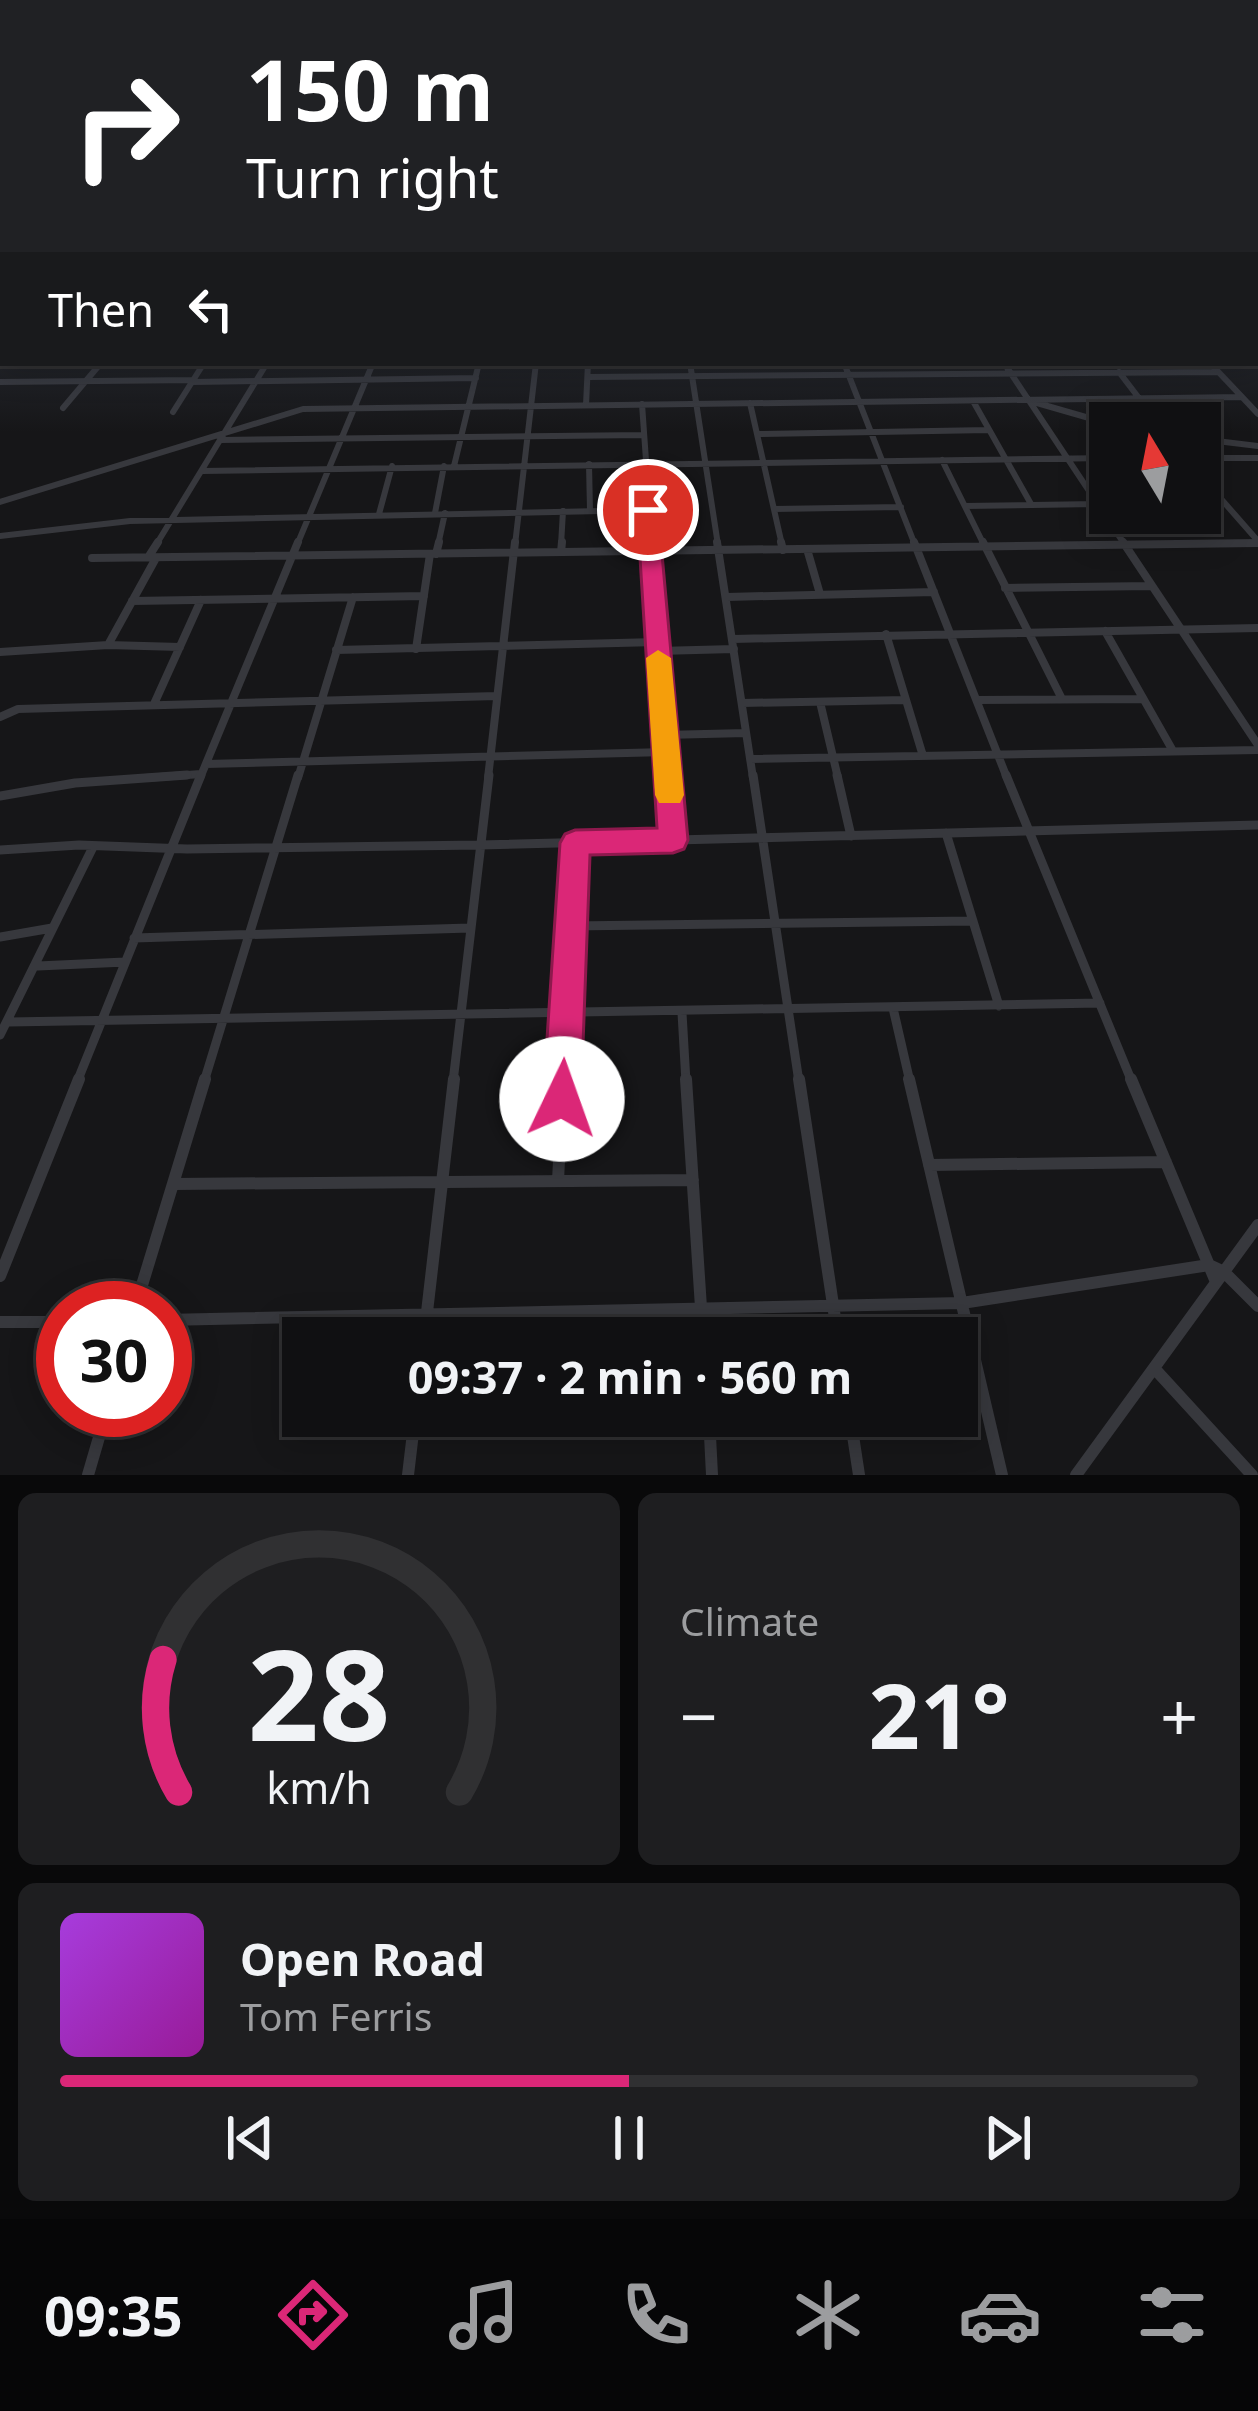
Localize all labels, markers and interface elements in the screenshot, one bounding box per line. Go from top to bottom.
text: 150 m [246,31,494,146]
icon: right [48,48,204,204]
text: Turn right [246,140,499,214]
icon: left [178,276,244,342]
text: Then [48,279,154,340]
north arrow [1089,402,1221,534]
map controls [1089,402,1221,534]
pin [597,459,699,561]
icon: arrive [615,477,681,543]
position arrow [499,1036,625,1162]
speed limit sign: 30 [36,1281,192,1437]
text: 09:37 · 2 min · 560 m [408,1346,852,1407]
text: Climate [680,1594,819,1647]
text: 28 [248,1608,390,1778]
text: 21° [868,1653,1010,1775]
text: − [680,1670,718,1760]
text: + [1160,1670,1198,1760]
text: km/h [266,1758,372,1817]
text: Open Road [240,1928,485,1989]
text: Tom Ferris [240,1989,432,2042]
icon: previous [217,2105,283,2171]
icon: pause [596,2105,662,2171]
icon: next [975,2105,1041,2171]
icon: directions [271,2273,355,2357]
icon: music [442,2273,526,2357]
icon: phone [614,2273,698,2357]
icon: climate [786,2273,870,2357]
icon: car [958,2273,1042,2357]
icon: filters [1130,2273,1214,2357]
text: 09:35 [44,2278,183,2352]

